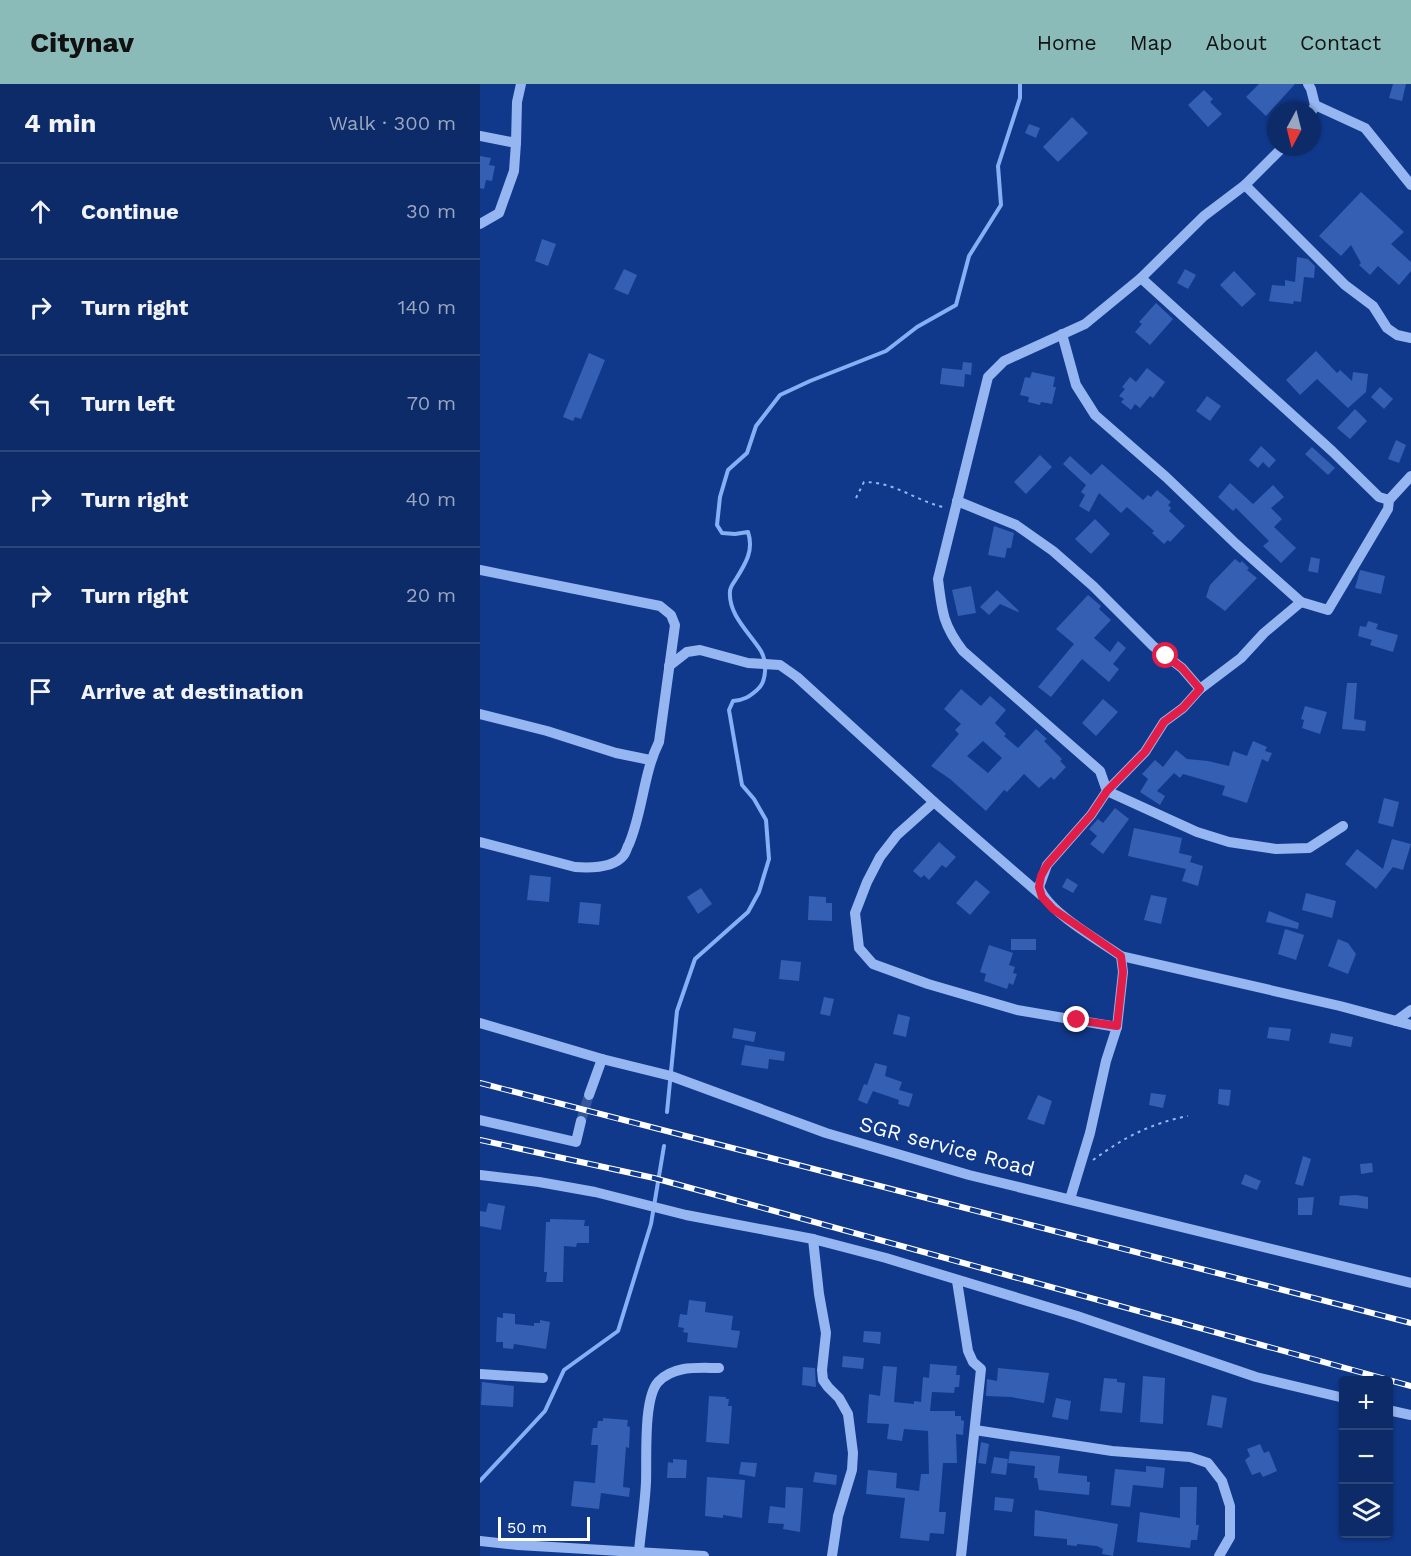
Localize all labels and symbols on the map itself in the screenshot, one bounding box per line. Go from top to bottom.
north arrow [1267,102,1321,156]
route start [1152,642,1178,668]
route end [1063,1006,1089,1032]
street label: SGR service Road [857,1111,1037,1181]
scale bar [498,1514,590,1542]

